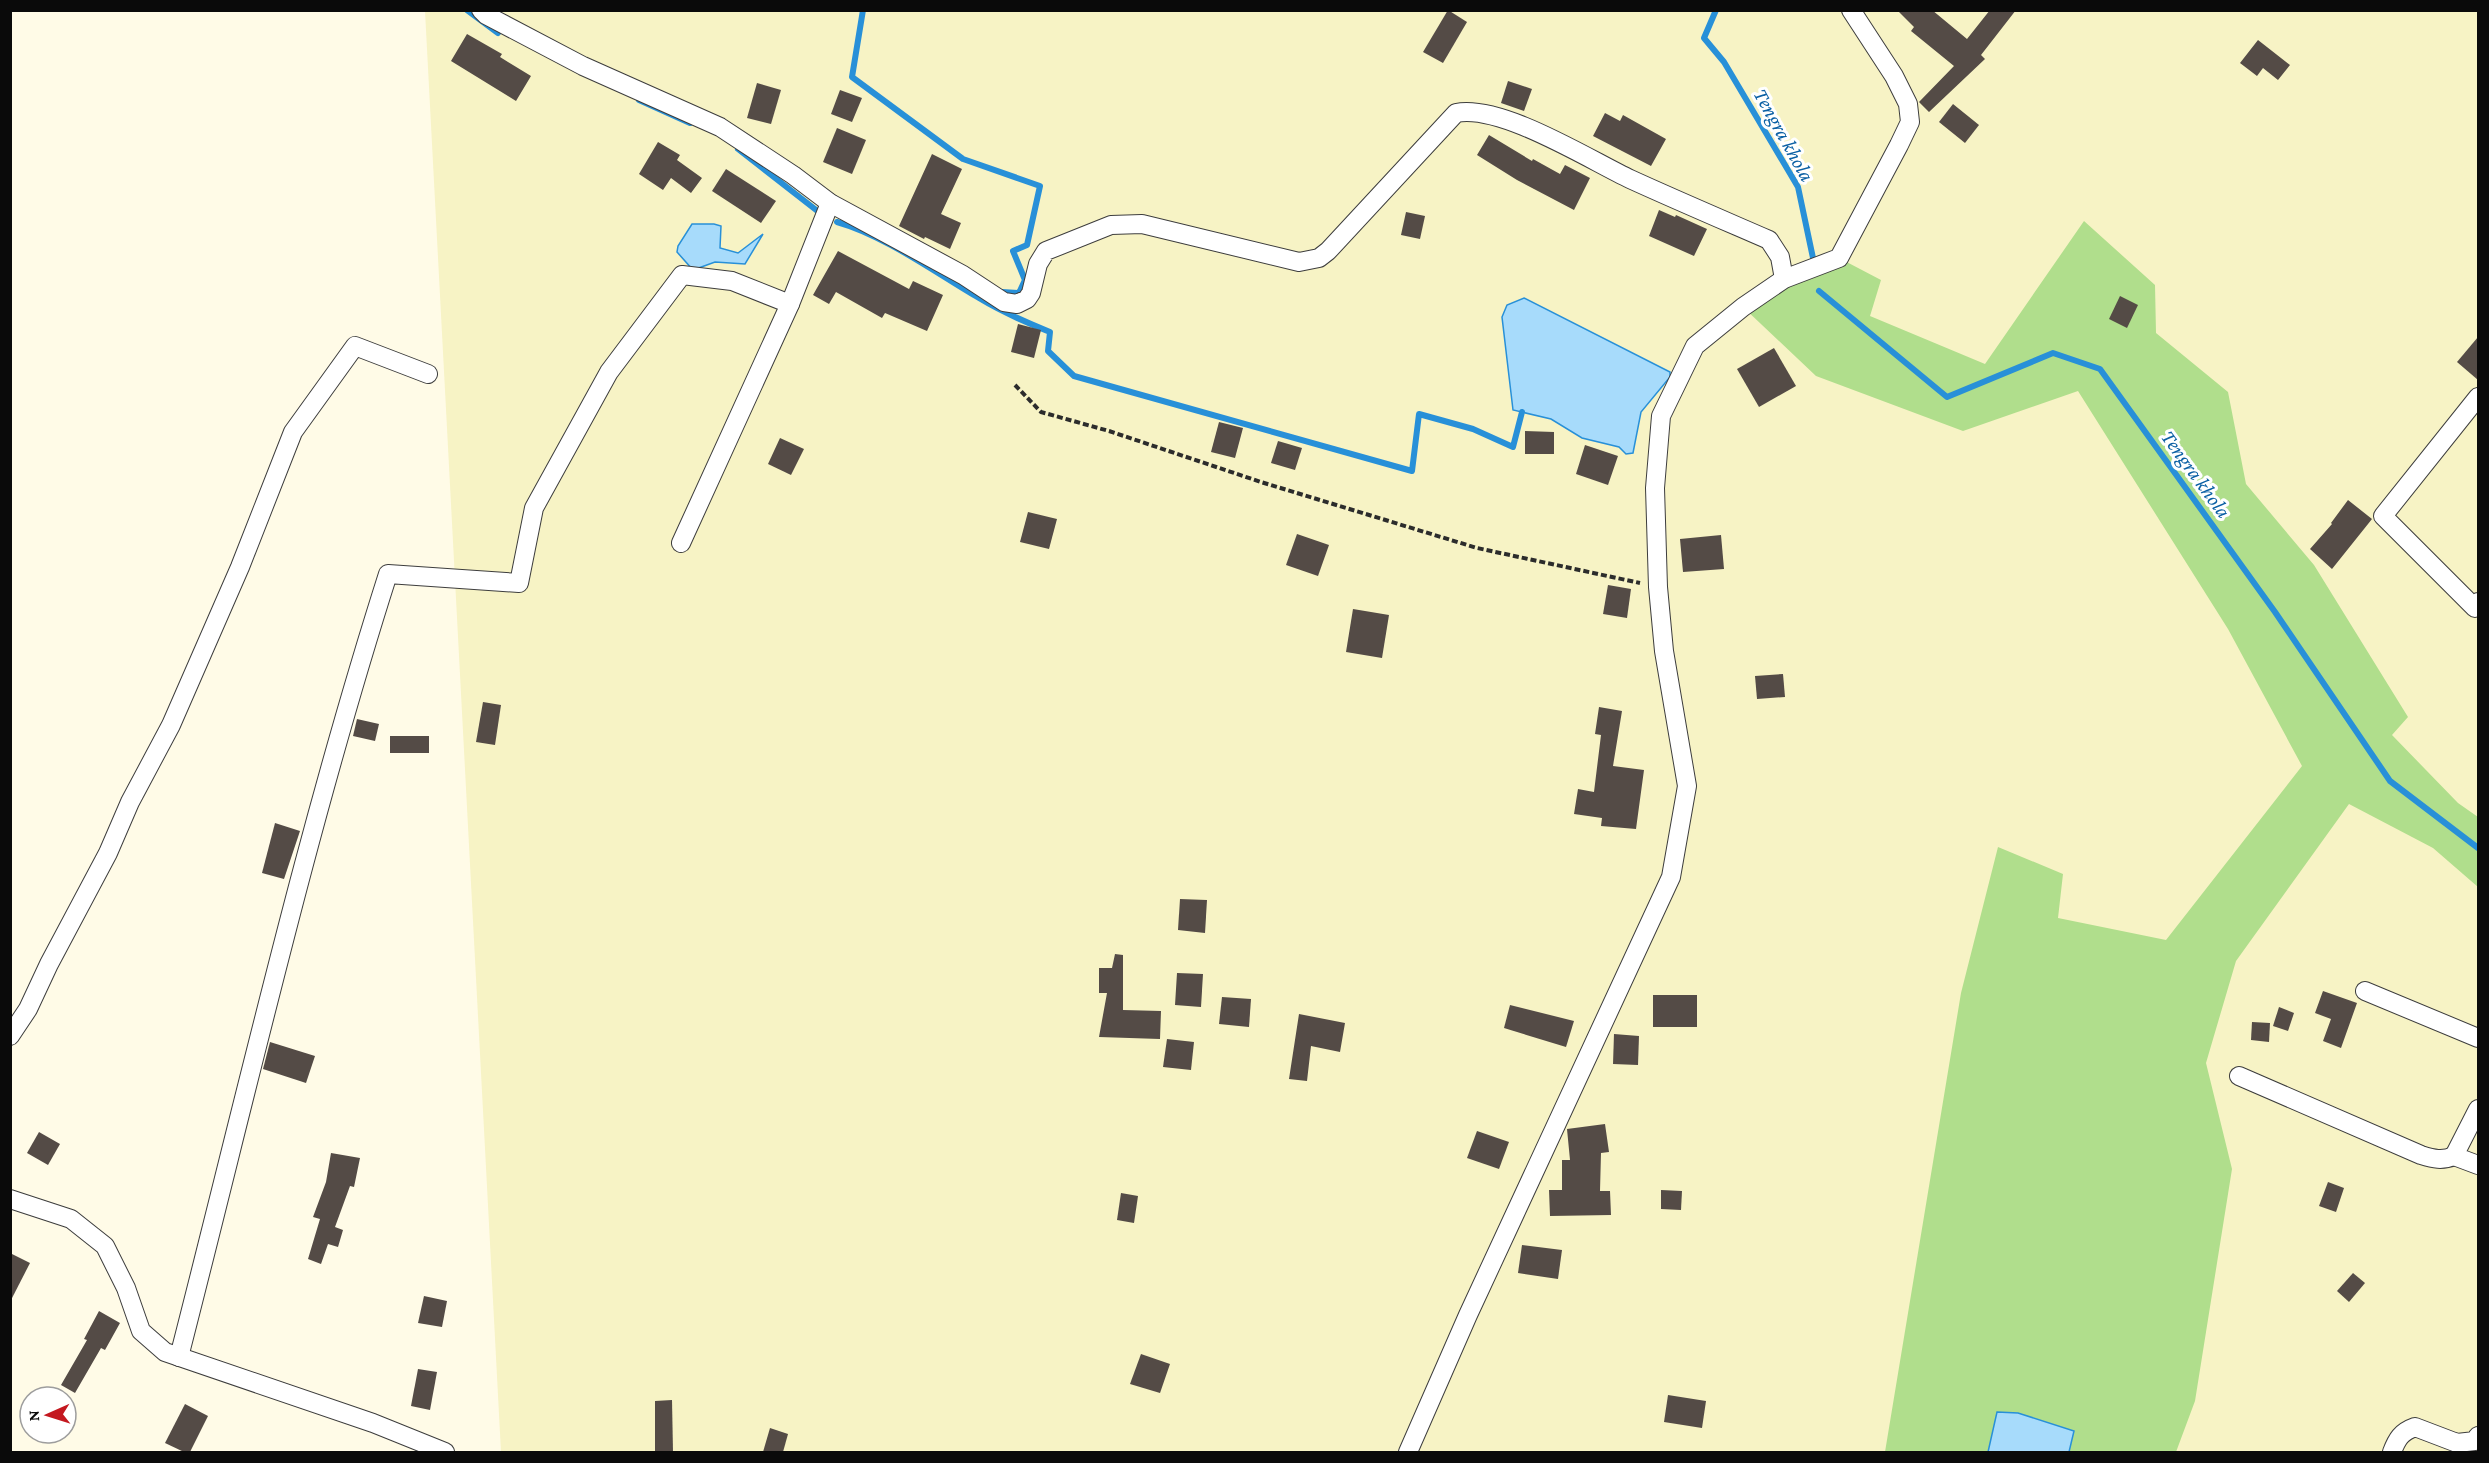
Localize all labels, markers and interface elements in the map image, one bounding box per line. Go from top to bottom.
water label: Tengra khola [1749,84,1819,186]
water label: Tengra khola [2156,425,2236,523]
north arrow [18,1385,78,1445]
text: N [25,1410,42,1422]

